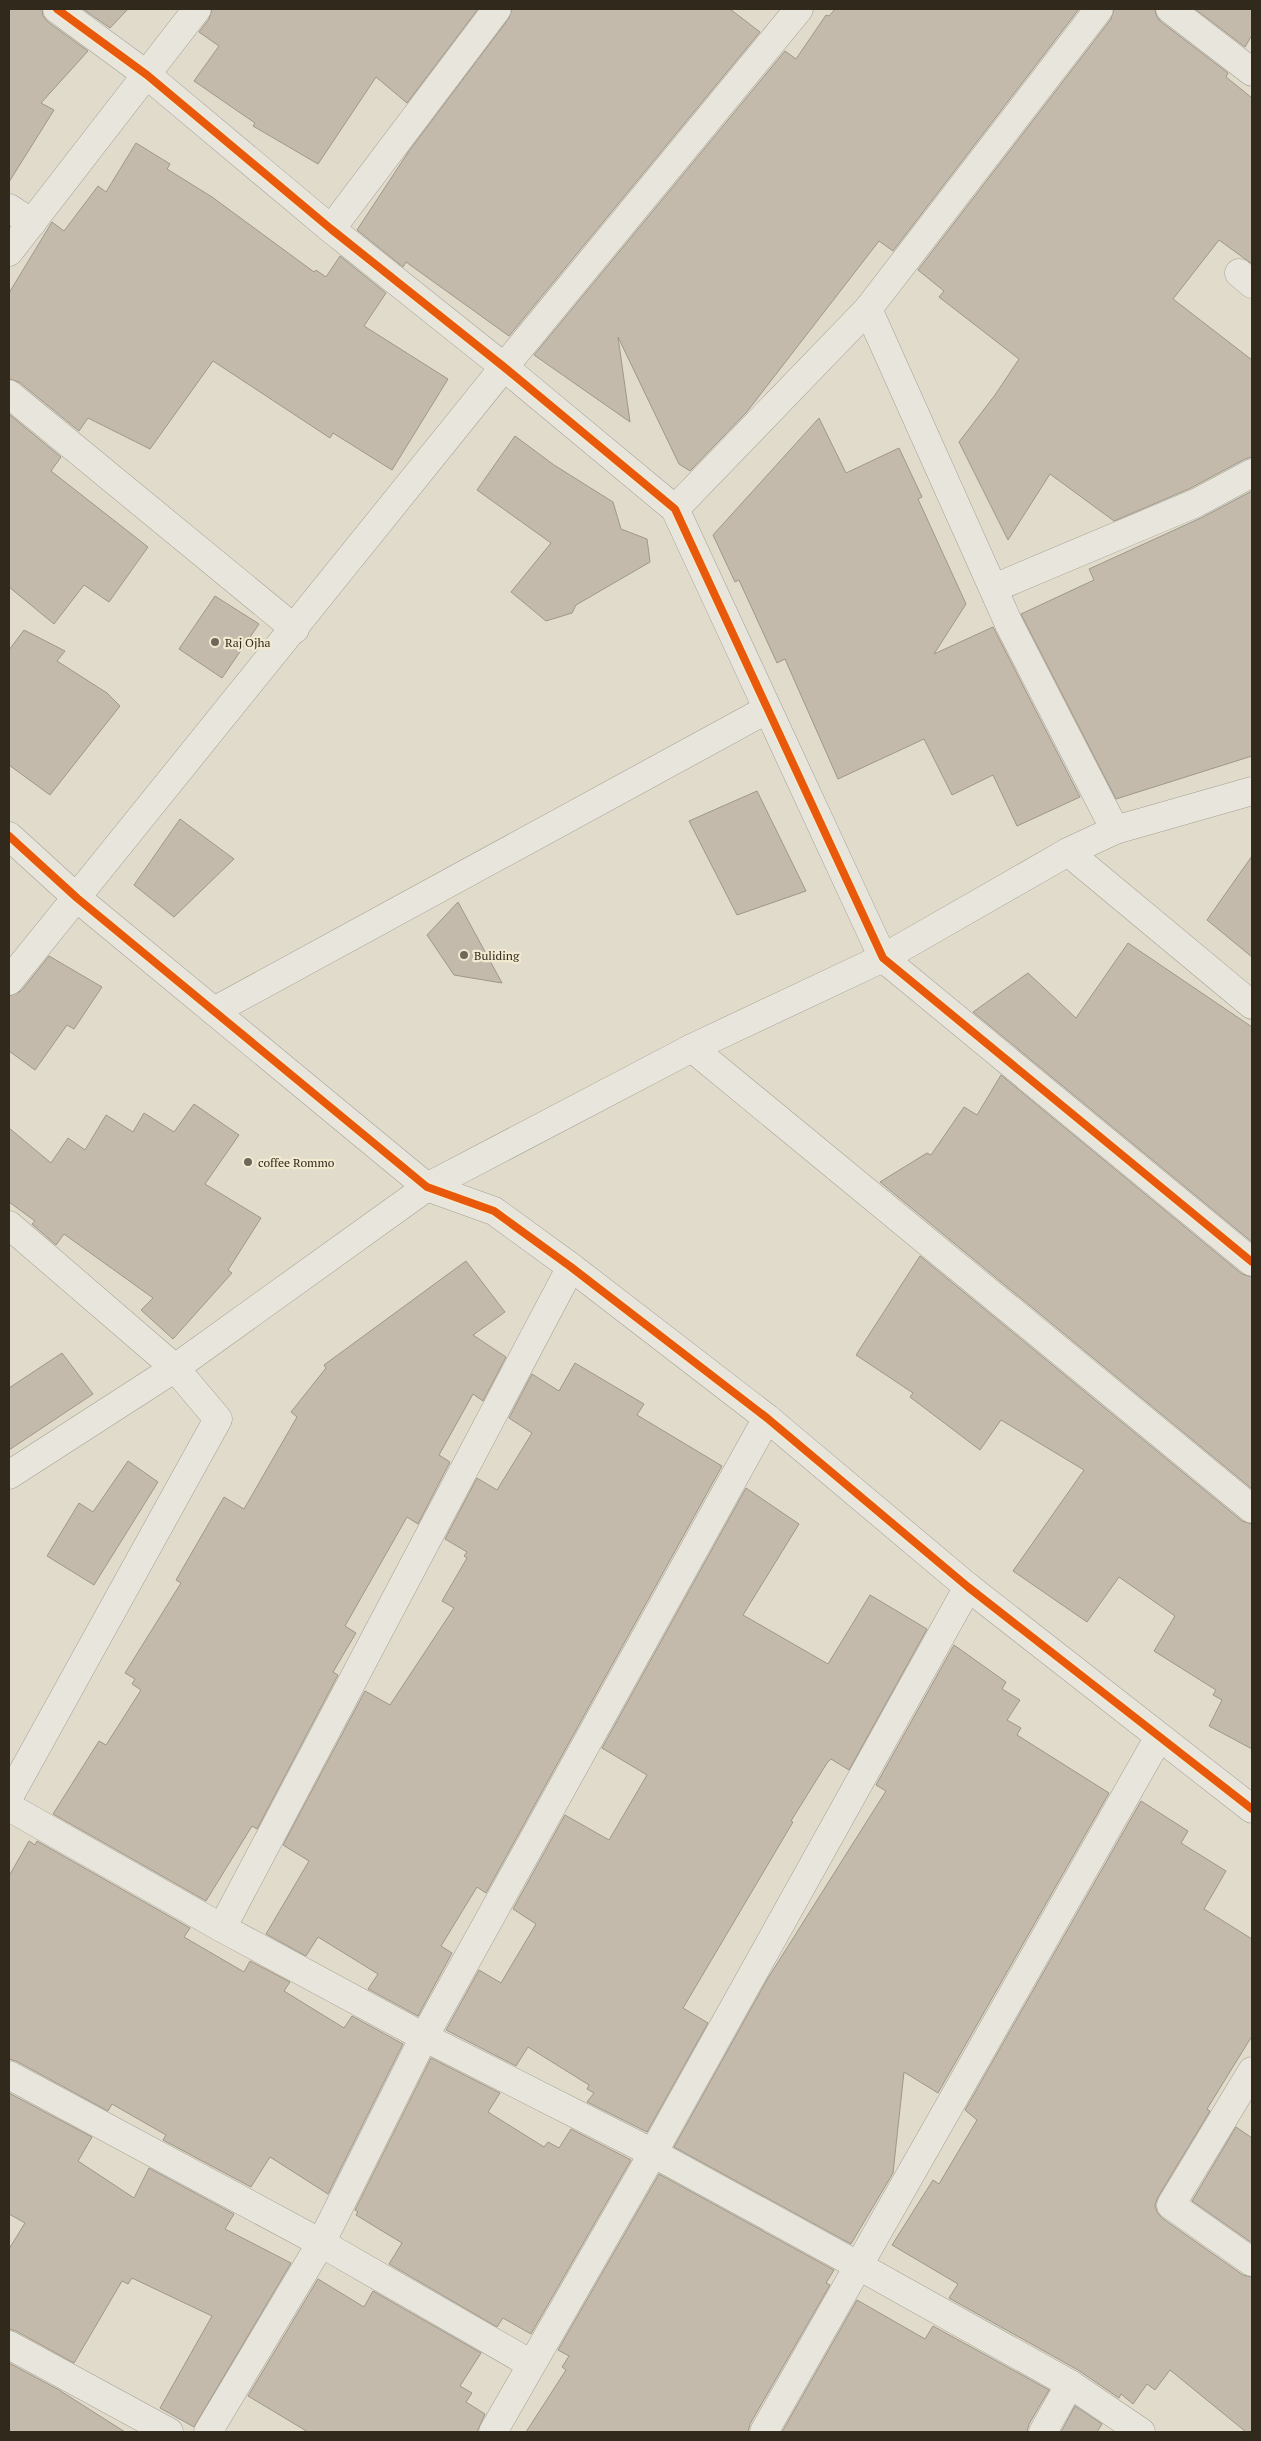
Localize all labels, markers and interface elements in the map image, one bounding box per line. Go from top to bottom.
place label: Raj Ojha [225,635,271,650]
marker: Raj Ojha [209,636,221,648]
place label: Buliding [474,948,520,963]
marker: Buliding [458,949,470,961]
place label: coffee Rommo [258,1155,335,1170]
marker: coffee Rommo [242,1156,254,1168]

